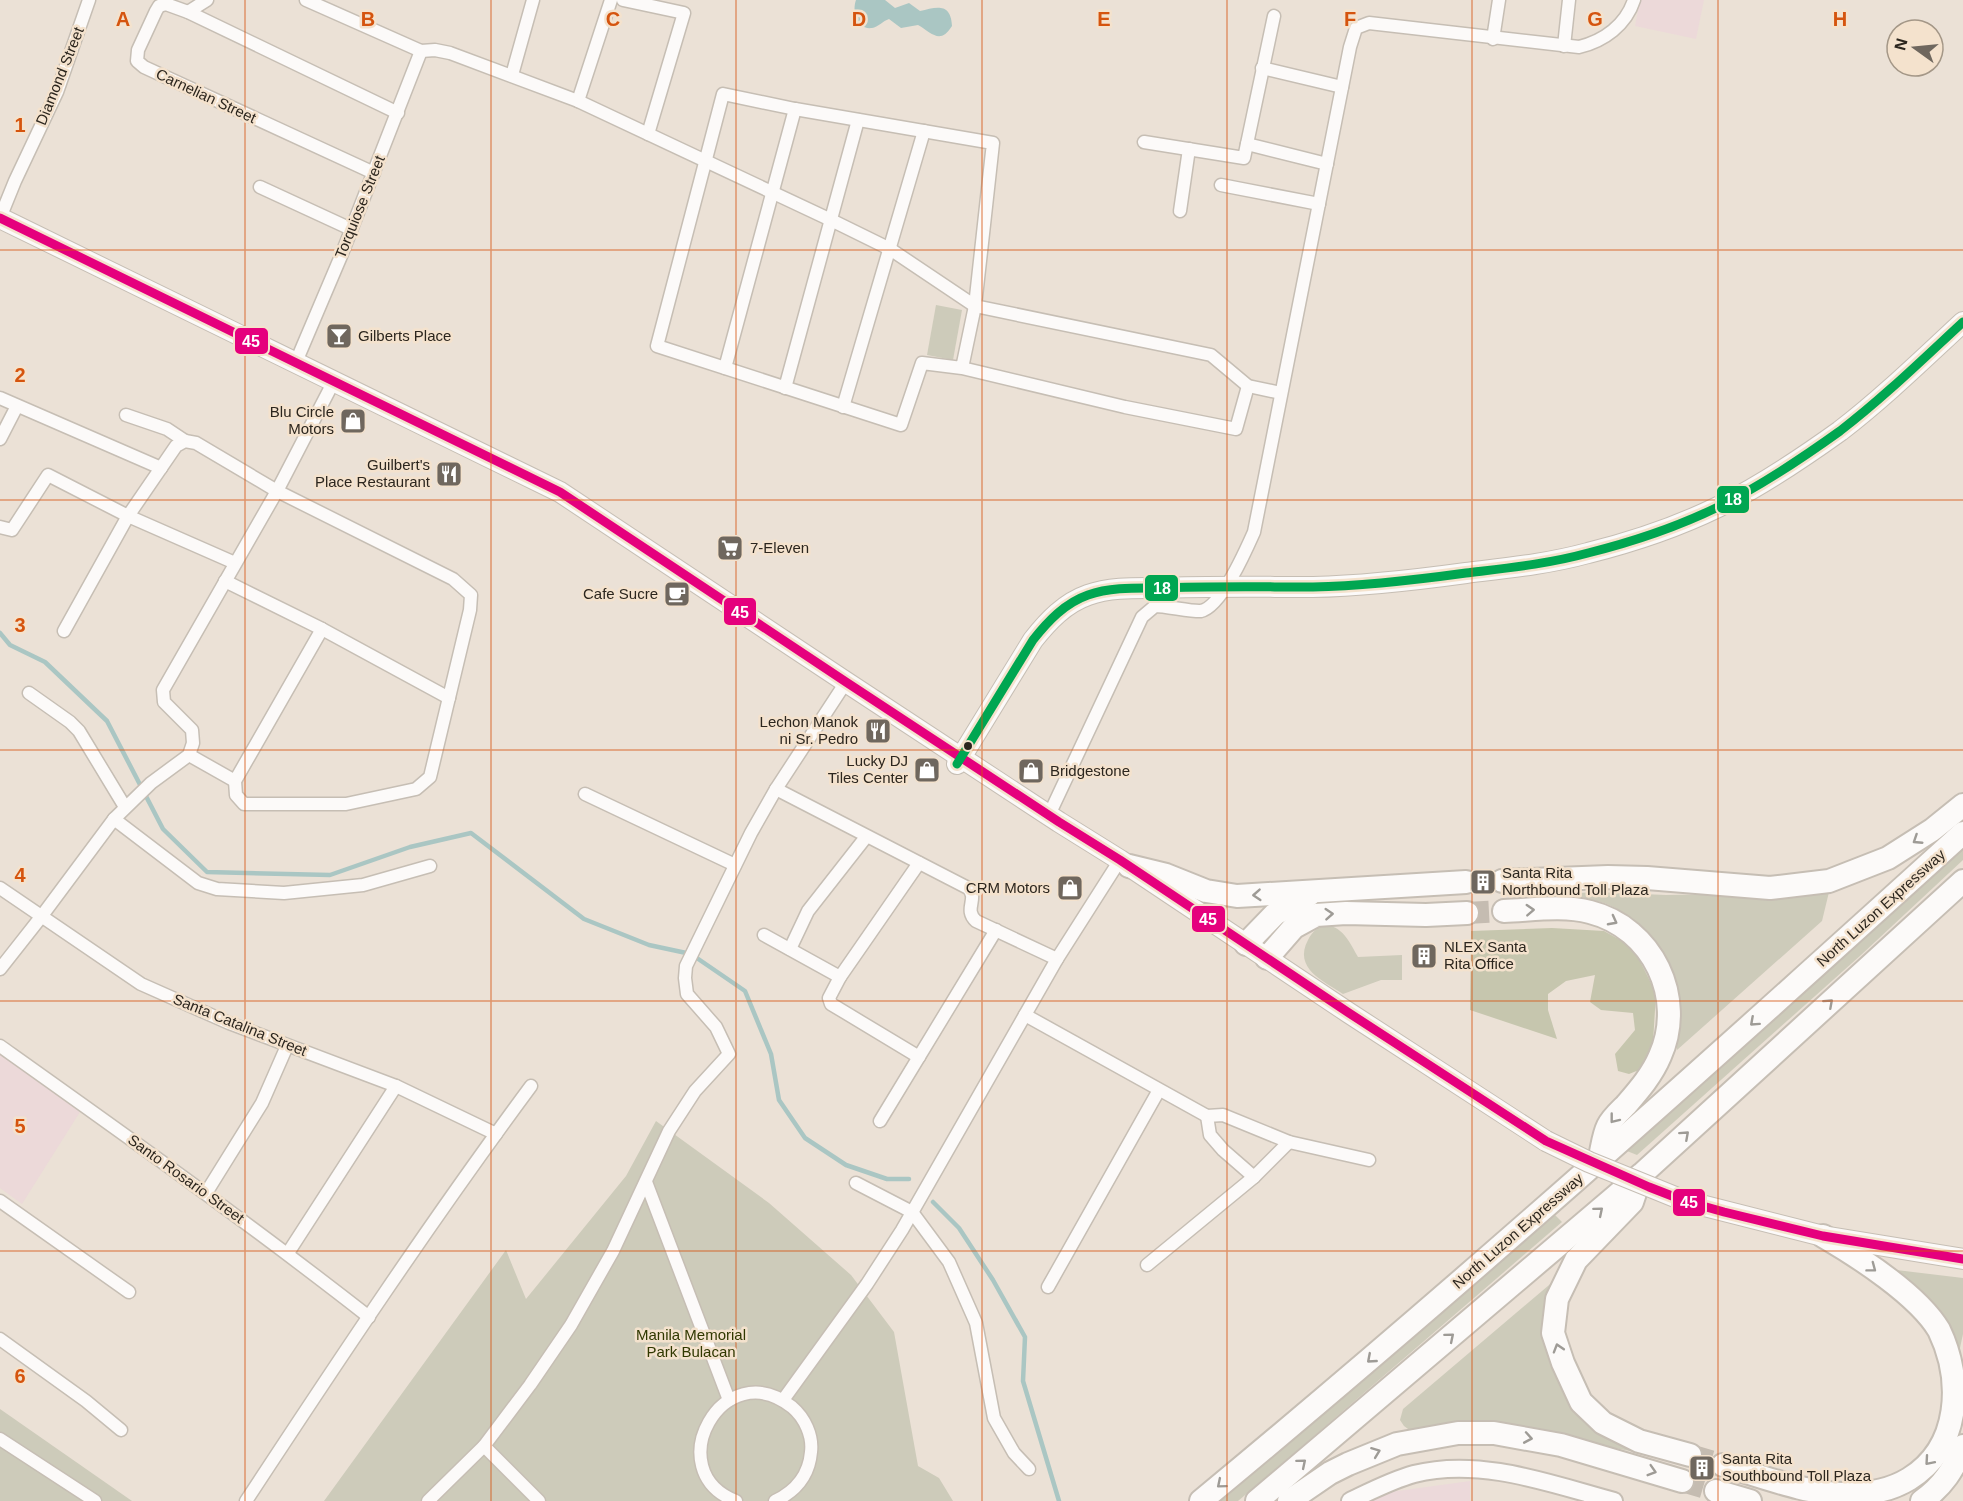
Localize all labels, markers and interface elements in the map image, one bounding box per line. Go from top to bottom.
text: A [116,8,130,30]
text: B [361,8,375,30]
text: C [606,8,620,30]
text: D [852,8,866,30]
text: E [1097,8,1111,30]
text: F [1344,8,1356,30]
text: G [1587,8,1603,30]
text: H [1833,8,1847,30]
north arrow [1885,18,1945,78]
street label: Diamond Street [32,24,87,127]
text: N [1891,36,1911,52]
street label: Carnelian Street [153,65,260,127]
text: 1 [14,114,26,136]
street label: Torquiose Street [331,152,388,261]
bar icon: Gilberts Place [324,321,354,351]
line badge: 45 [234,327,269,355]
place label: Gilberts Place [358,327,451,344]
text: 45 [242,333,260,350]
text: 2 [14,364,26,386]
place label: Blu Circle Motors [270,403,334,437]
shop icon: Blu Circle Motors [338,406,368,436]
place label: Guilbert's Place Restaurant [315,456,431,490]
restaurant icon: Guilbert's Place Restaurant [434,459,464,489]
line badge: 18 [1716,485,1750,514]
text: 18 [1724,491,1742,508]
supermarket icon: 7-Eleven [715,533,745,563]
place label: 7-Eleven [750,539,809,556]
line badge: 18 [1144,574,1179,602]
cafe icon: Cafe Sucre [662,579,692,609]
text: 18 [1153,580,1171,597]
place label: Cafe Sucre [583,585,658,602]
line badge: 45 [723,597,757,626]
text: 45 [731,604,749,621]
text: 3 [14,614,26,636]
place label: Lechon Manok ni Sr. Pedro [760,713,858,747]
restaurant icon: Lechon Manok ni Sr. Pedro [863,716,893,746]
unlabelled marker [962,740,974,752]
place label: Lucky DJ Tiles Center [828,752,908,786]
shop icon: Lucky DJ Tiles Center [912,755,942,785]
shop icon: Bridgestone [1016,756,1046,786]
place label: Bridgestone [1050,762,1130,779]
one-way arrow [1912,833,1923,844]
street label: North Luzon Expressway [1813,845,1949,970]
text: 4 [14,864,26,886]
place label: Santa Rita Northbound Toll Plaza [1502,864,1649,898]
building icon: Santa Rita Northbound Toll Plaza [1468,867,1498,897]
shop icon: CRM Motors [1055,873,1085,903]
place label: CRM Motors [966,879,1050,896]
one-way arrow [1253,888,1262,901]
one-way arrow [1525,904,1535,917]
line badge: 45 [1191,905,1226,933]
one-way arrow [1325,908,1334,921]
text: 45 [1199,911,1217,928]
one-way arrow [1606,914,1617,925]
place label: NLEX Santa Rita Office [1444,938,1527,972]
building icon: NLEX Santa Rita Office [1409,941,1439,971]
street label: Santa Catalina Street [171,990,310,1059]
one-way arrow [1822,999,1833,1010]
one-way arrow [1750,1015,1761,1026]
one-way arrow [1610,1112,1621,1123]
text: 5 [14,1115,26,1137]
street label: Santo Rosario Street [125,1131,248,1227]
one-way arrow [1679,1131,1689,1142]
street label: North Luzon Expressway [1449,1169,1587,1292]
line badge: 45 [1672,1188,1706,1217]
text: 45 [1680,1194,1698,1211]
one-way arrow [1592,1207,1603,1218]
one-way arrow [1865,1261,1876,1272]
park label: Manila Memorial Park Bulacan [636,1326,746,1360]
one-way arrow [1444,1333,1455,1344]
one-way arrow [1553,1343,1565,1354]
one-way arrow [1367,1352,1378,1363]
text: 6 [14,1365,26,1387]
one-way arrow [1523,1432,1532,1444]
one-way arrow [1370,1447,1381,1460]
place label: Santa Rita Southbound Toll Plaza [1722,1450,1872,1484]
building icon: Santa Rita Southbound Toll Plaza [1687,1453,1717,1483]
one-way arrow [1925,1454,1936,1465]
one-way arrow [1295,1459,1306,1470]
one-way arrow [1646,1464,1657,1476]
one-way arrow [1217,1477,1228,1488]

